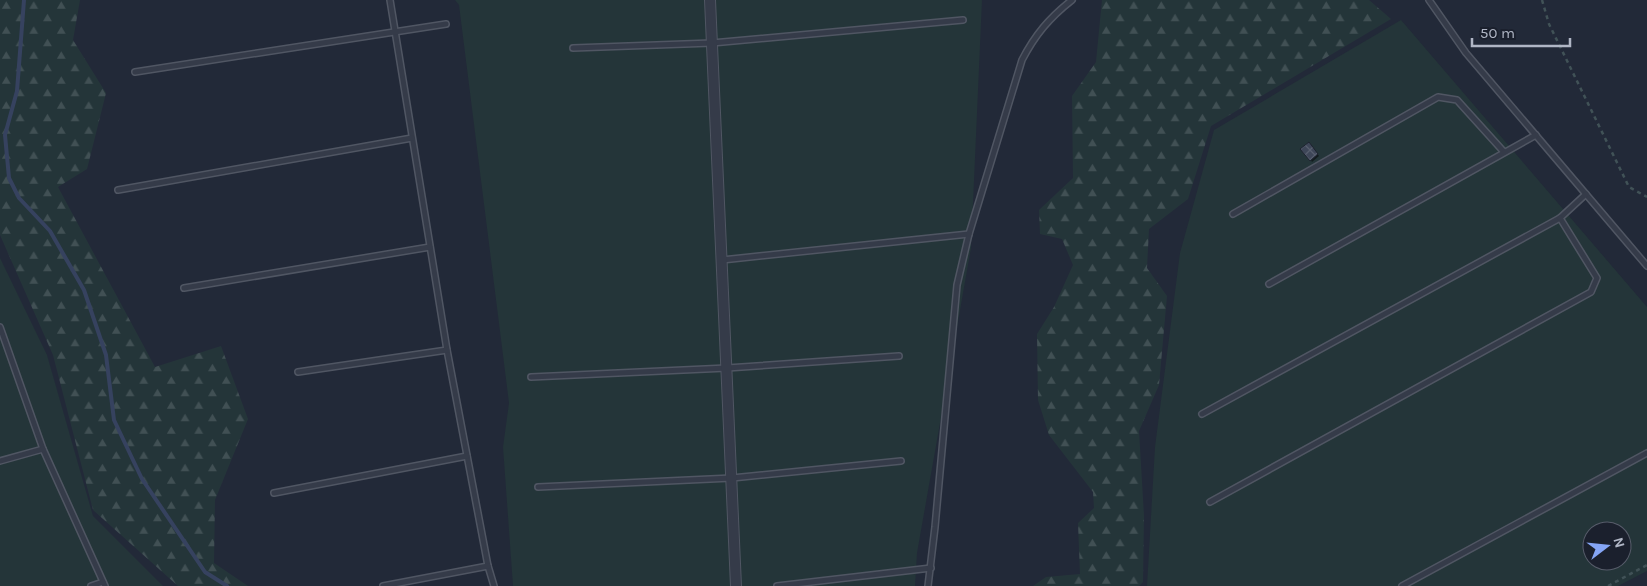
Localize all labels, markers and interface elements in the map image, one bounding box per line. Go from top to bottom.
scale bar [1472,15,1570,47]
text: 50 m [1480,24,1515,42]
north arrow [1582,521,1632,571]
text: N [1609,535,1629,550]

